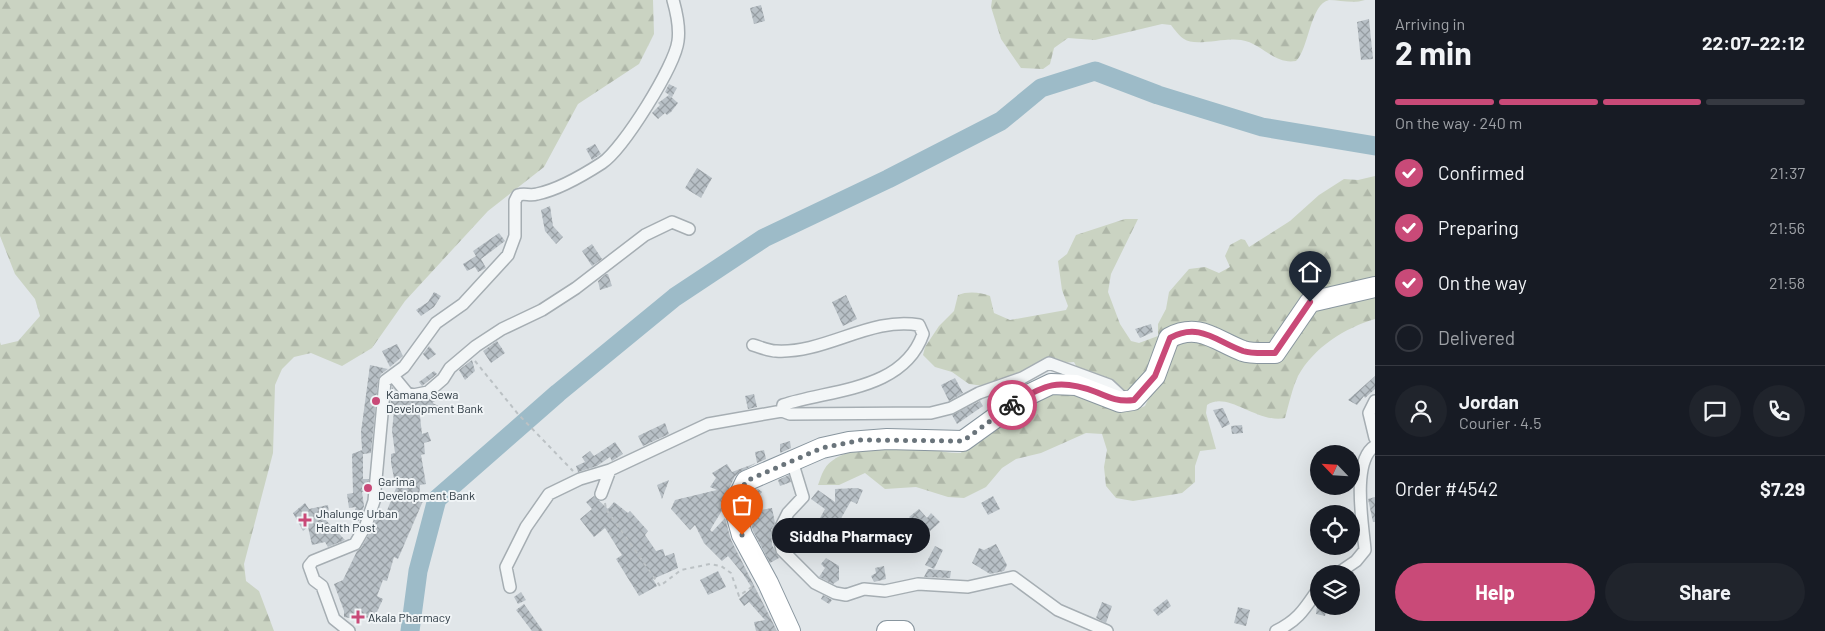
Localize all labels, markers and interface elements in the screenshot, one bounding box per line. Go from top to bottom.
text: Arriving in [1395,14,1465,33]
text: 22:07–22:12 [1702,31,1805,54]
text: 2 min [1395,33,1472,71]
text: On the way · 240 m [1395,113,1522,132]
icon: check [1395,159,1423,187]
text: Confirmed [1438,161,1525,184]
text: 21:37 [1770,163,1805,182]
icon: check [1395,214,1423,242]
text: Preparing [1438,216,1519,239]
text: 21:56 [1769,218,1805,237]
pin [1289,251,1331,302]
icon: home [1296,258,1324,286]
icon: check [1395,269,1423,297]
text: On the way [1438,271,1527,294]
text: 21:58 [1769,273,1805,292]
text: Delivered [1438,326,1515,349]
courier [987,380,1037,430]
button: person [1395,385,1447,437]
button: chat [1689,385,1741,437]
button: phone [1753,385,1805,437]
place label: Kamana Sewa Development Bank [386,387,483,415]
text: Jordan [1459,390,1519,413]
icon: bike [998,391,1026,419]
marker: Kamana Sewa Development Bank [370,395,382,407]
text: Courier · 4.5 [1459,413,1542,432]
north arrow [1310,445,1360,495]
map controls [1310,445,1360,615]
place label: Garima Development Bank [378,474,475,502]
text: Order #4542 [1395,477,1498,500]
text: $7.29 [1760,477,1805,500]
marker: Garima Development Bank [362,482,374,494]
pin [721,484,763,535]
icon: bag [728,491,756,519]
button: locate [1310,505,1360,555]
place label: Jhalunge Urban Health Post [316,506,398,534]
marker: Jhalunge Urban Health Post [298,513,312,527]
callout: Siddha Pharmacy [772,518,930,552]
text: Siddha Pharmacy [789,526,913,545]
button: Help [1395,563,1595,621]
button: Share [1605,563,1805,621]
button: layers [1310,565,1360,615]
place label: Akala Pharmacy [368,610,451,624]
marker: Akala Pharmacy [352,611,364,623]

